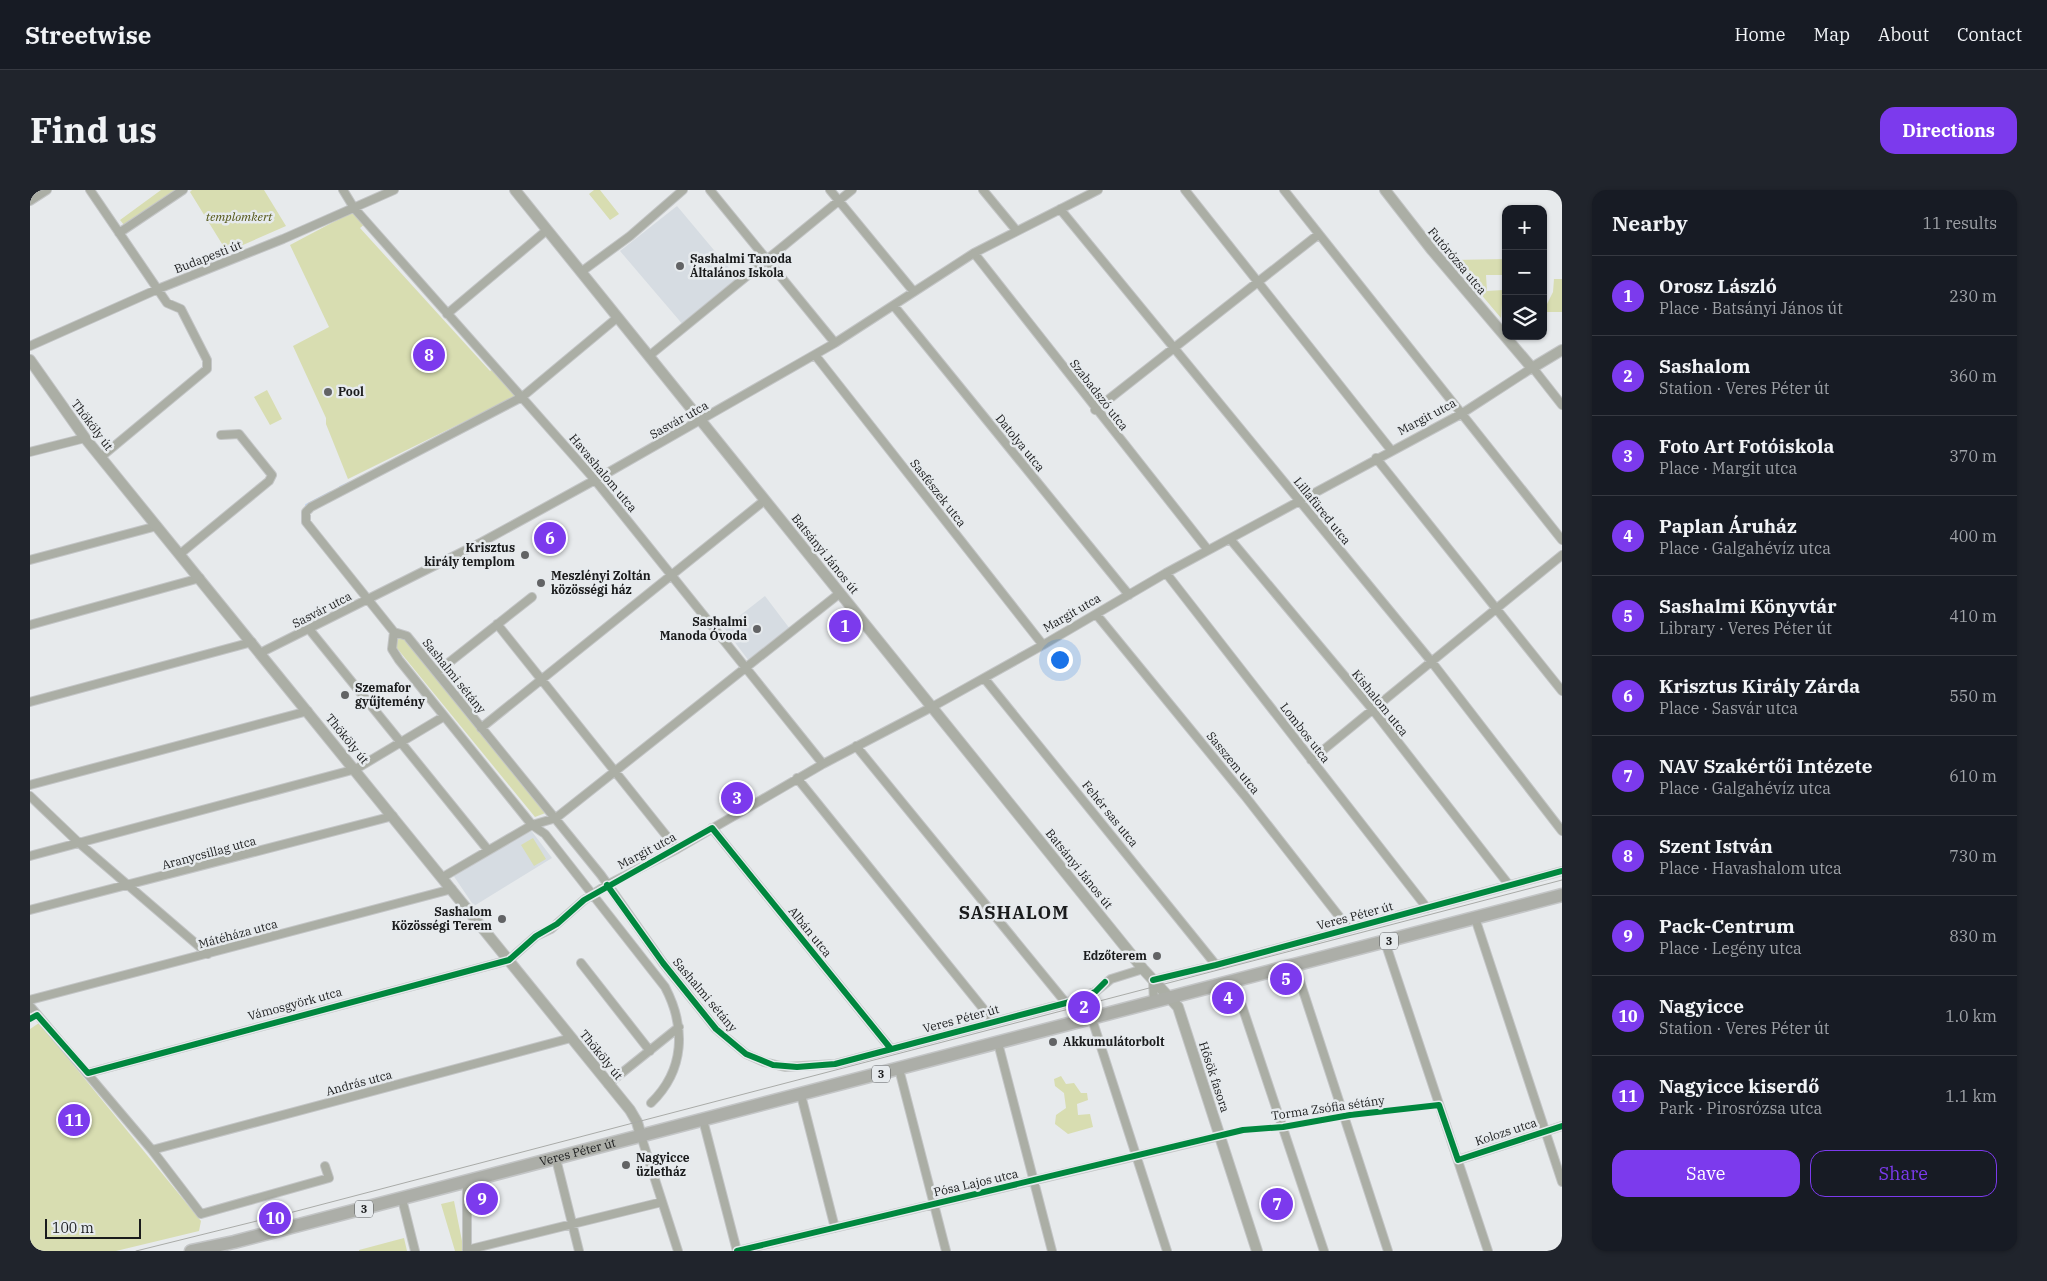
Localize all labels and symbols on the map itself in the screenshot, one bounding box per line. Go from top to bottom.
park label: templomkert [206,209,273,224]
street label: Futórózsa utca [1425,224,1490,298]
street label: Budapesti út [172,237,244,276]
place label: Sashalmi Tanoda Általános Iskola [690,251,792,280]
marker: Sashalmi Tanoda Általános Iskola [674,260,686,272]
pin: 8 [413,336,445,374]
street label: Szabadszó utca [1067,356,1132,434]
place label: Pool [338,384,364,399]
marker: Pool [322,386,334,398]
street label: Margit utca [1395,395,1459,438]
street label: Thököly út [68,396,116,453]
street label: Sasvár utca [647,397,711,442]
street label: Datolya utca [993,411,1048,475]
street label: Havashalom utca [566,431,641,515]
street label: Sasfészek utca [907,456,970,530]
street label: Lillafüred utca [1291,474,1354,548]
street label: Batsányi János út [789,511,862,597]
pin: 6 [534,519,566,557]
place label: Krisztus király templom [424,540,515,569]
marker: Krisztus király templom [519,549,531,561]
place label: Meszlényi Zoltán közösségi ház [551,568,651,597]
marker: Meszlényi Zoltán közösségi ház [535,577,547,589]
street label: Sasvár utca [290,588,354,631]
street label: Margit utca [1040,590,1104,635]
pin: 1 [829,607,861,645]
place label: Sashalmi Manoda Óvoda [660,614,747,643]
marker: Sashalmi Manoda Óvoda [751,623,763,635]
street label: Sashalmi sétány [420,635,490,717]
your location [1047,647,1073,673]
street label: Kishalom utca [1349,666,1412,739]
place label: Szemafor gyűjtemény [355,680,425,709]
marker: Szemafor gyűjtemény [339,689,351,701]
street label: Lombos utca [1277,700,1334,766]
street label: Thököly út [323,711,372,767]
street label: Sasszem utca [1204,728,1263,797]
street label: Fehér sas utca [1079,778,1142,850]
pin: 3 [721,779,753,817]
street label: Batsányi János út [1043,826,1116,912]
street label: Margit utca [615,829,679,872]
street label: Aranycsillag utca [160,833,258,872]
street label: Veres Péter út [1315,898,1395,933]
district label: SASHALOM [959,901,1069,924]
street label: Albán utca [786,903,835,960]
place label: Sashalom Közösségi Terem [391,904,492,933]
marker: Sashalom Közösségi Terem [496,913,508,925]
street label: Mátéháza utca [197,916,280,951]
road number: 3 [1380,932,1398,949]
place label: Edzőterem [1083,948,1147,963]
marker: Edzőterem [1151,950,1163,962]
street label: Sashalmi sétány [670,955,741,1035]
pin: 5 [1270,960,1302,998]
pin: 4 [1212,979,1244,1017]
street label: Vámosgyörk utca [246,984,344,1023]
pin: 2 [1068,988,1100,1026]
street label: Veres Péter út [921,1001,1001,1036]
street label: Thököly út [577,1027,626,1083]
place label: Akkumulátorbolt [1063,1034,1165,1049]
marker: Akkumulátorbolt [1047,1036,1059,1048]
street label: Hősök fasora [1196,1039,1233,1115]
street label: András utca [324,1066,394,1099]
road number: 3 [872,1066,890,1082]
street label: Torma Zsófia sétány [1270,1092,1386,1123]
pin: 11 [58,1101,90,1139]
street label: Kolozs utca [1473,1114,1539,1149]
street label: Veres Péter út [538,1135,617,1169]
place label: Nagyicce üzletház [636,1150,690,1179]
marker: Nagyicce üzletház [620,1159,632,1171]
street label: Pósa Lajos utca [932,1165,1020,1200]
pin: 9 [466,1180,498,1218]
pin: 7 [1261,1185,1293,1223]
pin: 10 [259,1199,291,1237]
road number: 3 [355,1201,373,1218]
scale bar [45,1216,141,1239]

